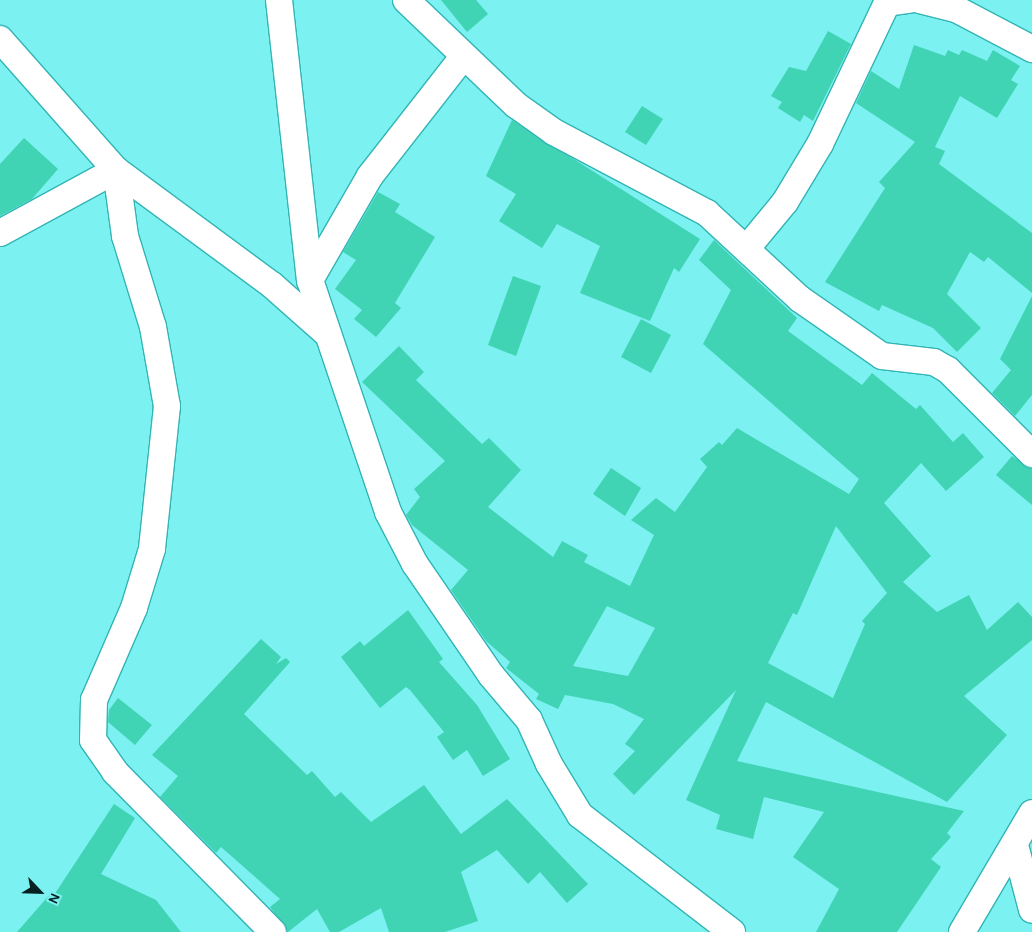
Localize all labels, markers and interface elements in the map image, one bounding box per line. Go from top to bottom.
north arrow [15,867,65,917]
text: N [44,890,64,906]

